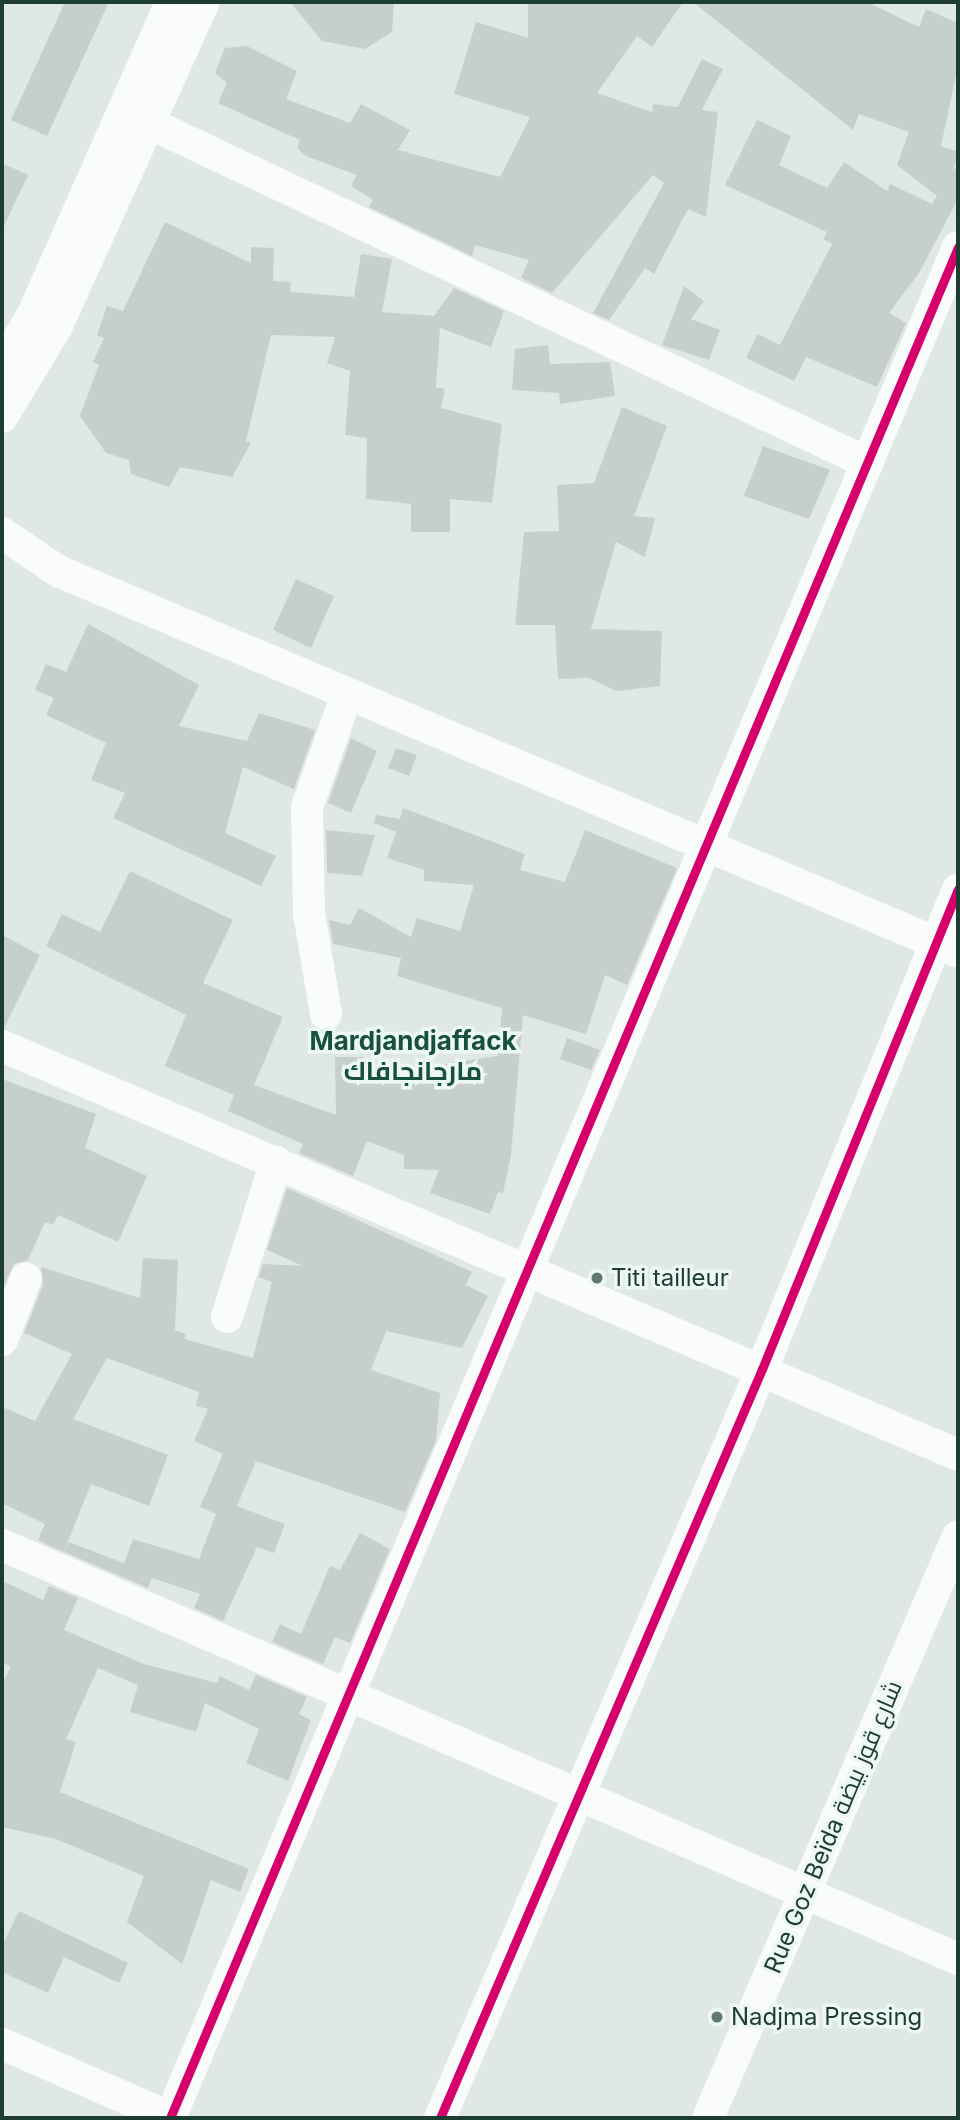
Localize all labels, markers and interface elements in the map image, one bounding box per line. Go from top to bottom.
district label: Mardjandjaffack مارجانجافاك [309,1025,517,1086]
place label: Titi tailleur [611,1264,729,1292]
marker: Titi tailleur [589,1270,605,1286]
street label: Rue Goz Beïda شارع قوز بيضة [758,1676,908,1978]
place label: Nadjma Pressing [731,2003,922,2031]
marker: Nadjma Pressing [709,2009,725,2025]

